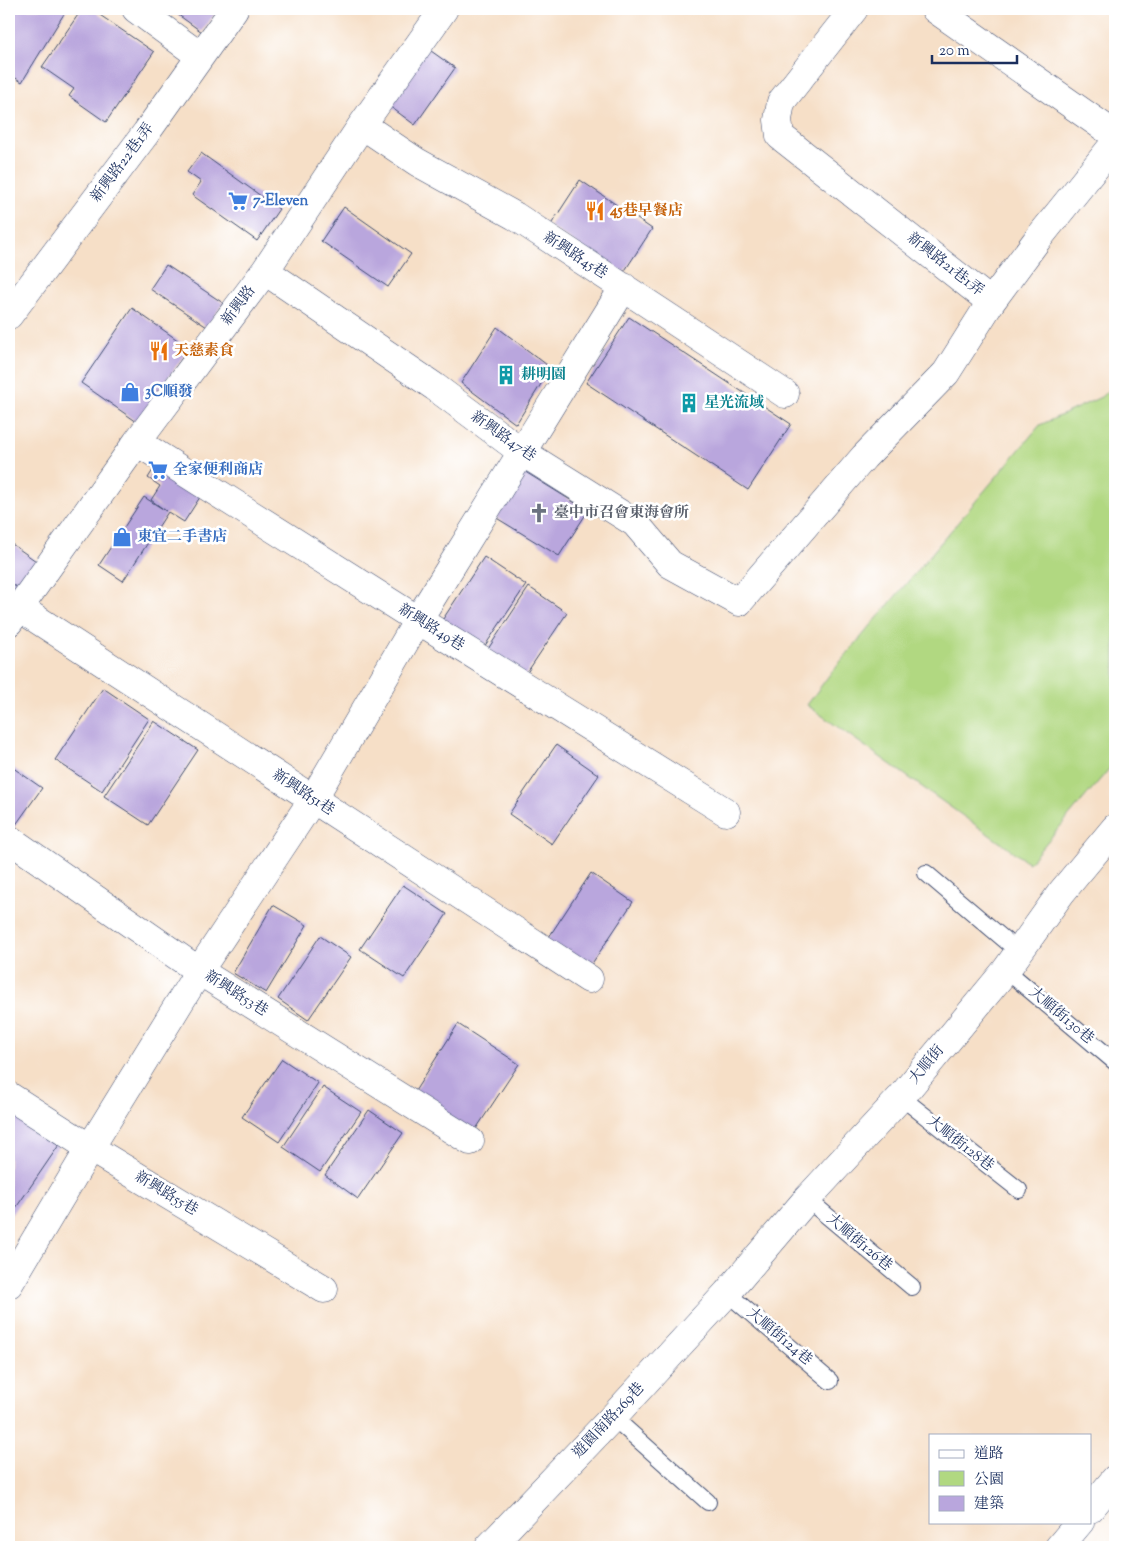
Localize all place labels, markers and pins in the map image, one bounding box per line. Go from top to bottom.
supermarket icon: 7-Eleven [227,190,249,212]
place label: 7-Eleven [253,191,309,212]
restaurant icon: 45巷早餐店 [584,200,606,222]
place label: 45巷早餐店 [609,201,683,222]
restaurant icon: 天慈素食 [148,340,170,362]
place label: 天慈素食 [174,341,234,362]
building icon: 耕明園 [495,364,517,386]
place label: 耕明園 [521,365,566,386]
shop icon: 3C順發 [119,381,141,403]
place label: 3C順發 [145,382,193,403]
building icon: 星光流域 [678,392,700,414]
place label: 星光流域 [704,393,764,414]
supermarket icon: 全家便利商店 [147,459,169,481]
place label: 全家便利商店 [173,460,263,481]
church icon: 臺中市召會東海會所 [528,502,550,524]
place label: 臺中市召會東海會所 [554,503,689,524]
shop icon: 東宜二手書店 [111,526,133,548]
place label: 東宜二手書店 [137,527,227,548]

